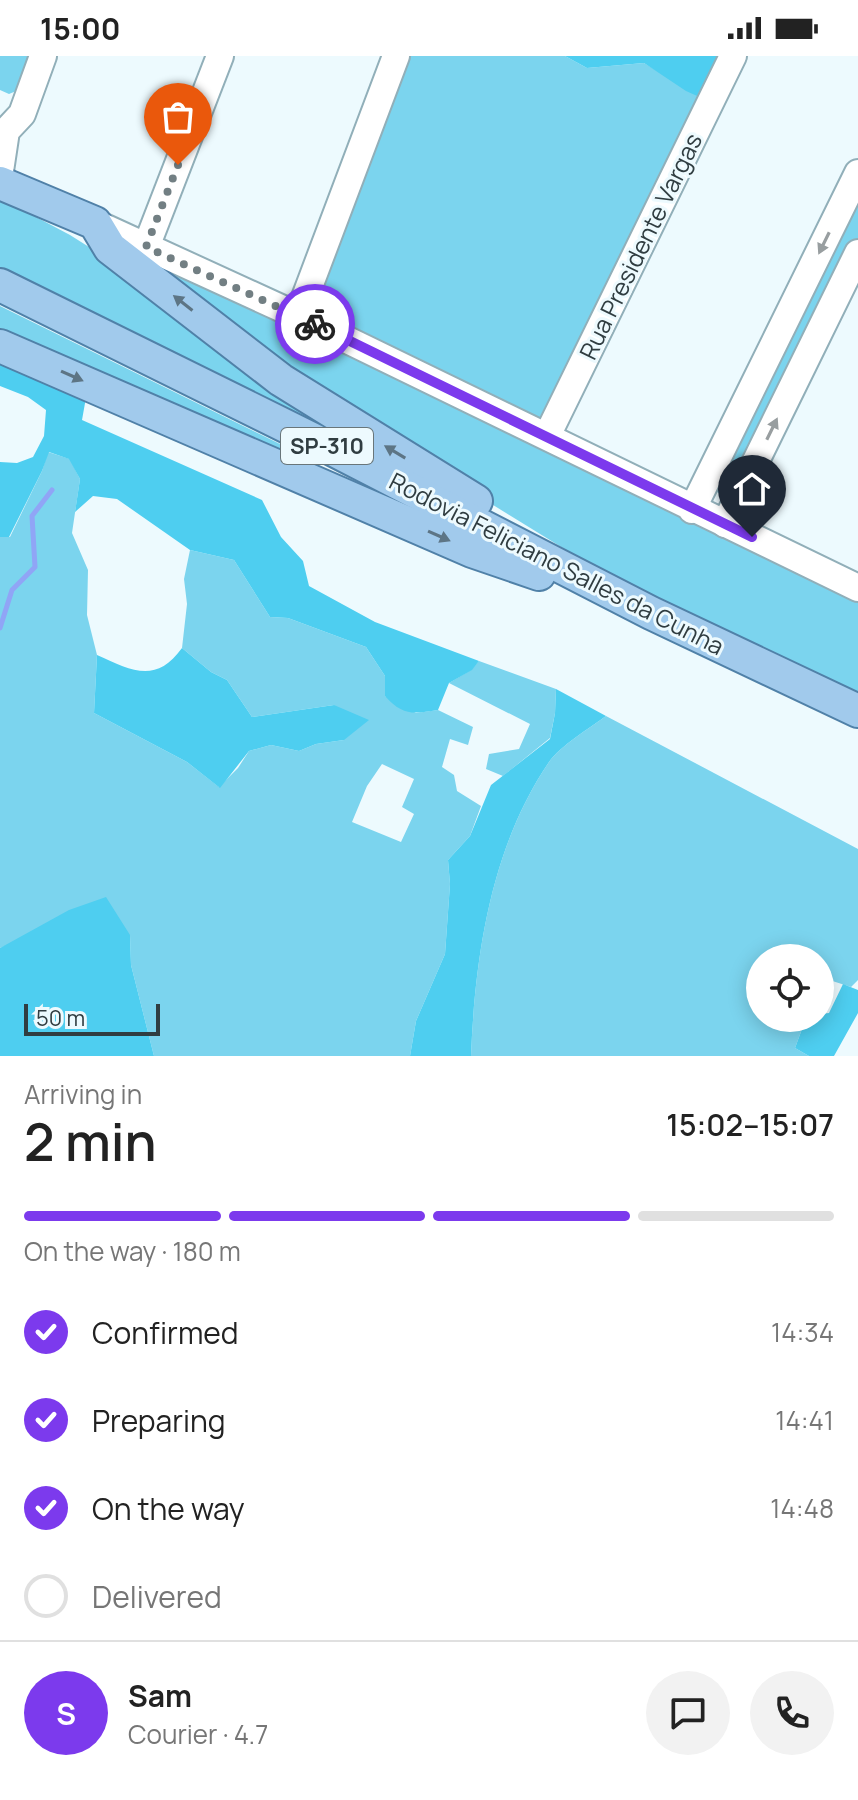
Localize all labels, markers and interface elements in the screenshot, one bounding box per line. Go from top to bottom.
text: 15:00 [40,8,120,49]
pin [144,83,212,165]
icon: bag [156,95,200,139]
street label: Rua Presidente Vargas [571,127,709,365]
one-way arrow [817,231,830,254]
courier [275,284,355,364]
one-way arrow [173,295,193,311]
icon: bike [293,302,337,346]
one-way arrow [60,369,84,382]
one-way arrow [765,417,779,440]
road number: SP-310 [281,428,373,464]
one-way arrow [384,445,406,459]
pin [718,455,786,537]
street label: Rodovia Feliciano Salles da Cunha [384,464,730,662]
icon: home [730,467,774,511]
one-way arrow [427,529,450,543]
map controls [746,944,834,1032]
button: locate [746,944,834,1032]
scale bar [24,1000,160,1036]
text: 50 m [36,1003,85,1033]
text: Arriving in [24,1076,142,1112]
text: 15:02–15:07 [666,1104,834,1145]
text: 2 min [24,1106,157,1177]
text: On the way · 180 m [24,1233,241,1269]
icon: check [24,1310,68,1354]
text: Confirmed [92,1312,239,1353]
text: 14:34 [771,1314,834,1350]
icon: check [24,1398,68,1442]
text: Preparing [92,1400,226,1441]
text: 14:41 [775,1402,834,1438]
icon: check [24,1486,68,1530]
text: On the way [92,1488,245,1529]
text: 14:48 [770,1490,834,1526]
text: Delivered [92,1576,222,1617]
button: chat [646,1671,730,1755]
button: phone [750,1671,834,1755]
text: Sam [128,1675,192,1716]
text: S [56,1693,76,1734]
text: Courier · 4.7 [128,1716,268,1752]

